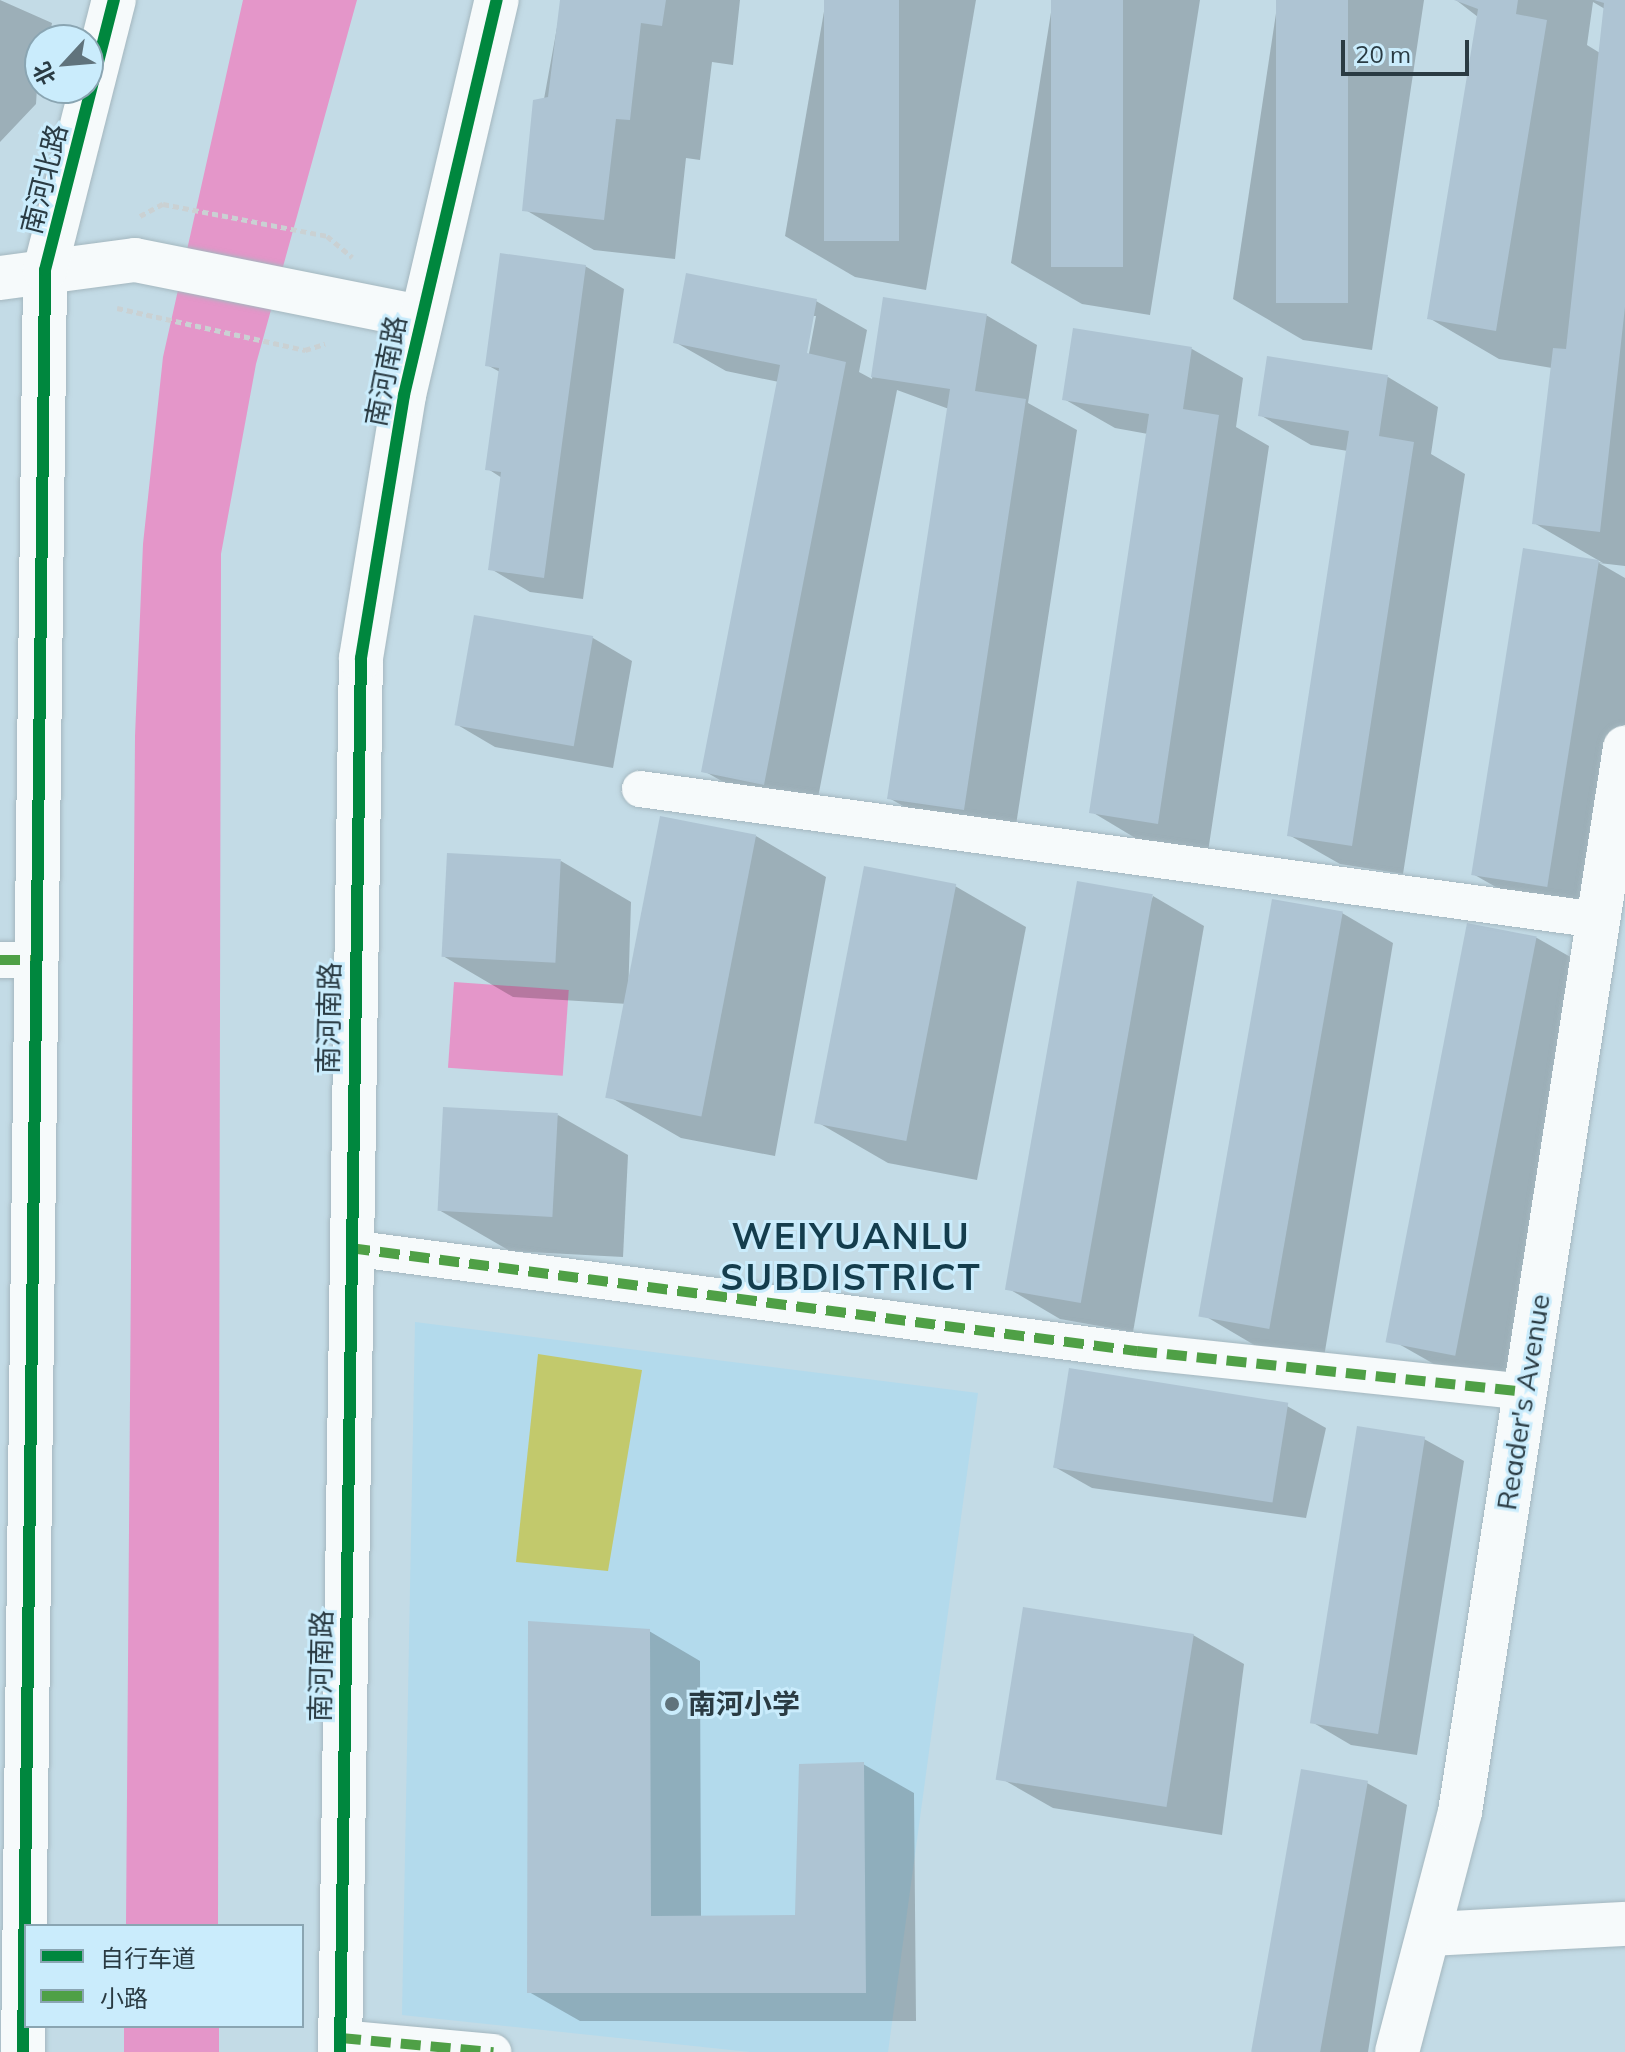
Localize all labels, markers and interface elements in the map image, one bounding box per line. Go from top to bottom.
north arrow [24,24,104,104]
scale bar [1345,24,1473,74]
text: 20 m [1355,39,1411,69]
text: 北 [27,58,62,90]
street label: 南河北路 [14,121,74,237]
street label: 南河南路 [359,313,413,429]
street label: 南河南路 [311,962,347,1074]
district label: WEIYUANLU SUBDISTRICT [720,1213,982,1298]
street label: Reader's Avenue [1489,1292,1557,1512]
street label: 南河南路 [303,1610,339,1722]
place label: 南河小学 [688,1687,800,1721]
marker: 南河小学 [663,1695,681,1713]
legend [24,1924,304,2028]
text: 自行车道 [100,1943,196,1973]
text: 小路 [100,1983,148,2013]

